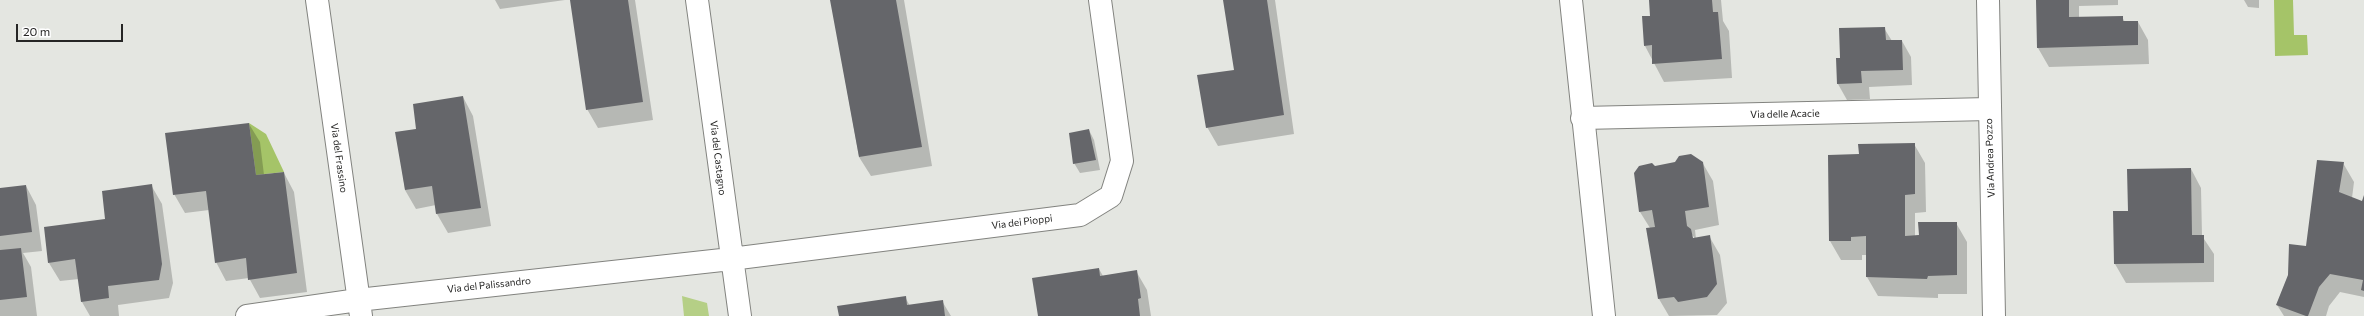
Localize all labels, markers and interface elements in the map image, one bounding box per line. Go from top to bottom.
scale bar [18,16,125,42]
text: 20 m [23,24,50,38]
street label: Via delle Acacie [1750,107,1820,121]
street label: Via Andrea Pozzo [1983,118,1997,198]
street label: Via del Castagno [707,120,729,196]
street label: Via del Frassino [328,122,350,194]
street label: Via dei Pioppi [991,212,1053,232]
street label: Via del Palissandro [446,275,532,295]

